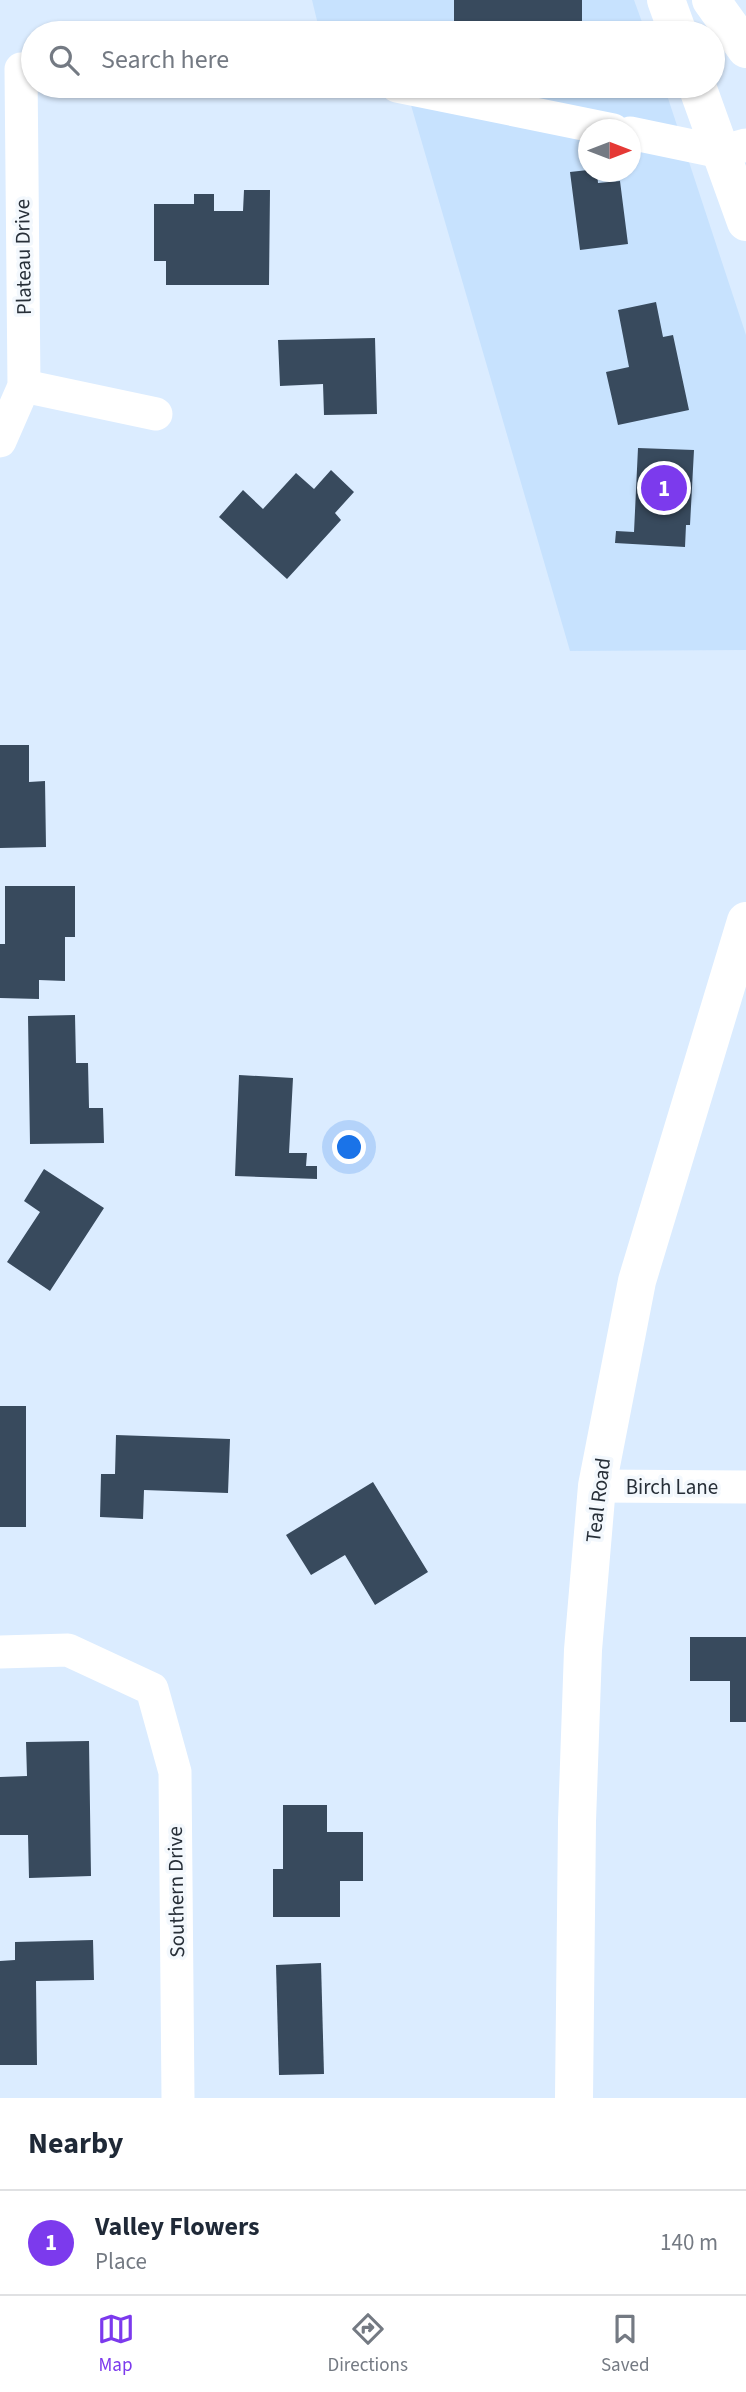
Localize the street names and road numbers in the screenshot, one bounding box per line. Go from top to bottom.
street label: Plateau Drive [7,199,39,315]
street label: Teal Road [578,1456,618,1544]
street label: Birch Lane [626,1472,718,1502]
street label: Southern Drive [160,1826,192,1958]

